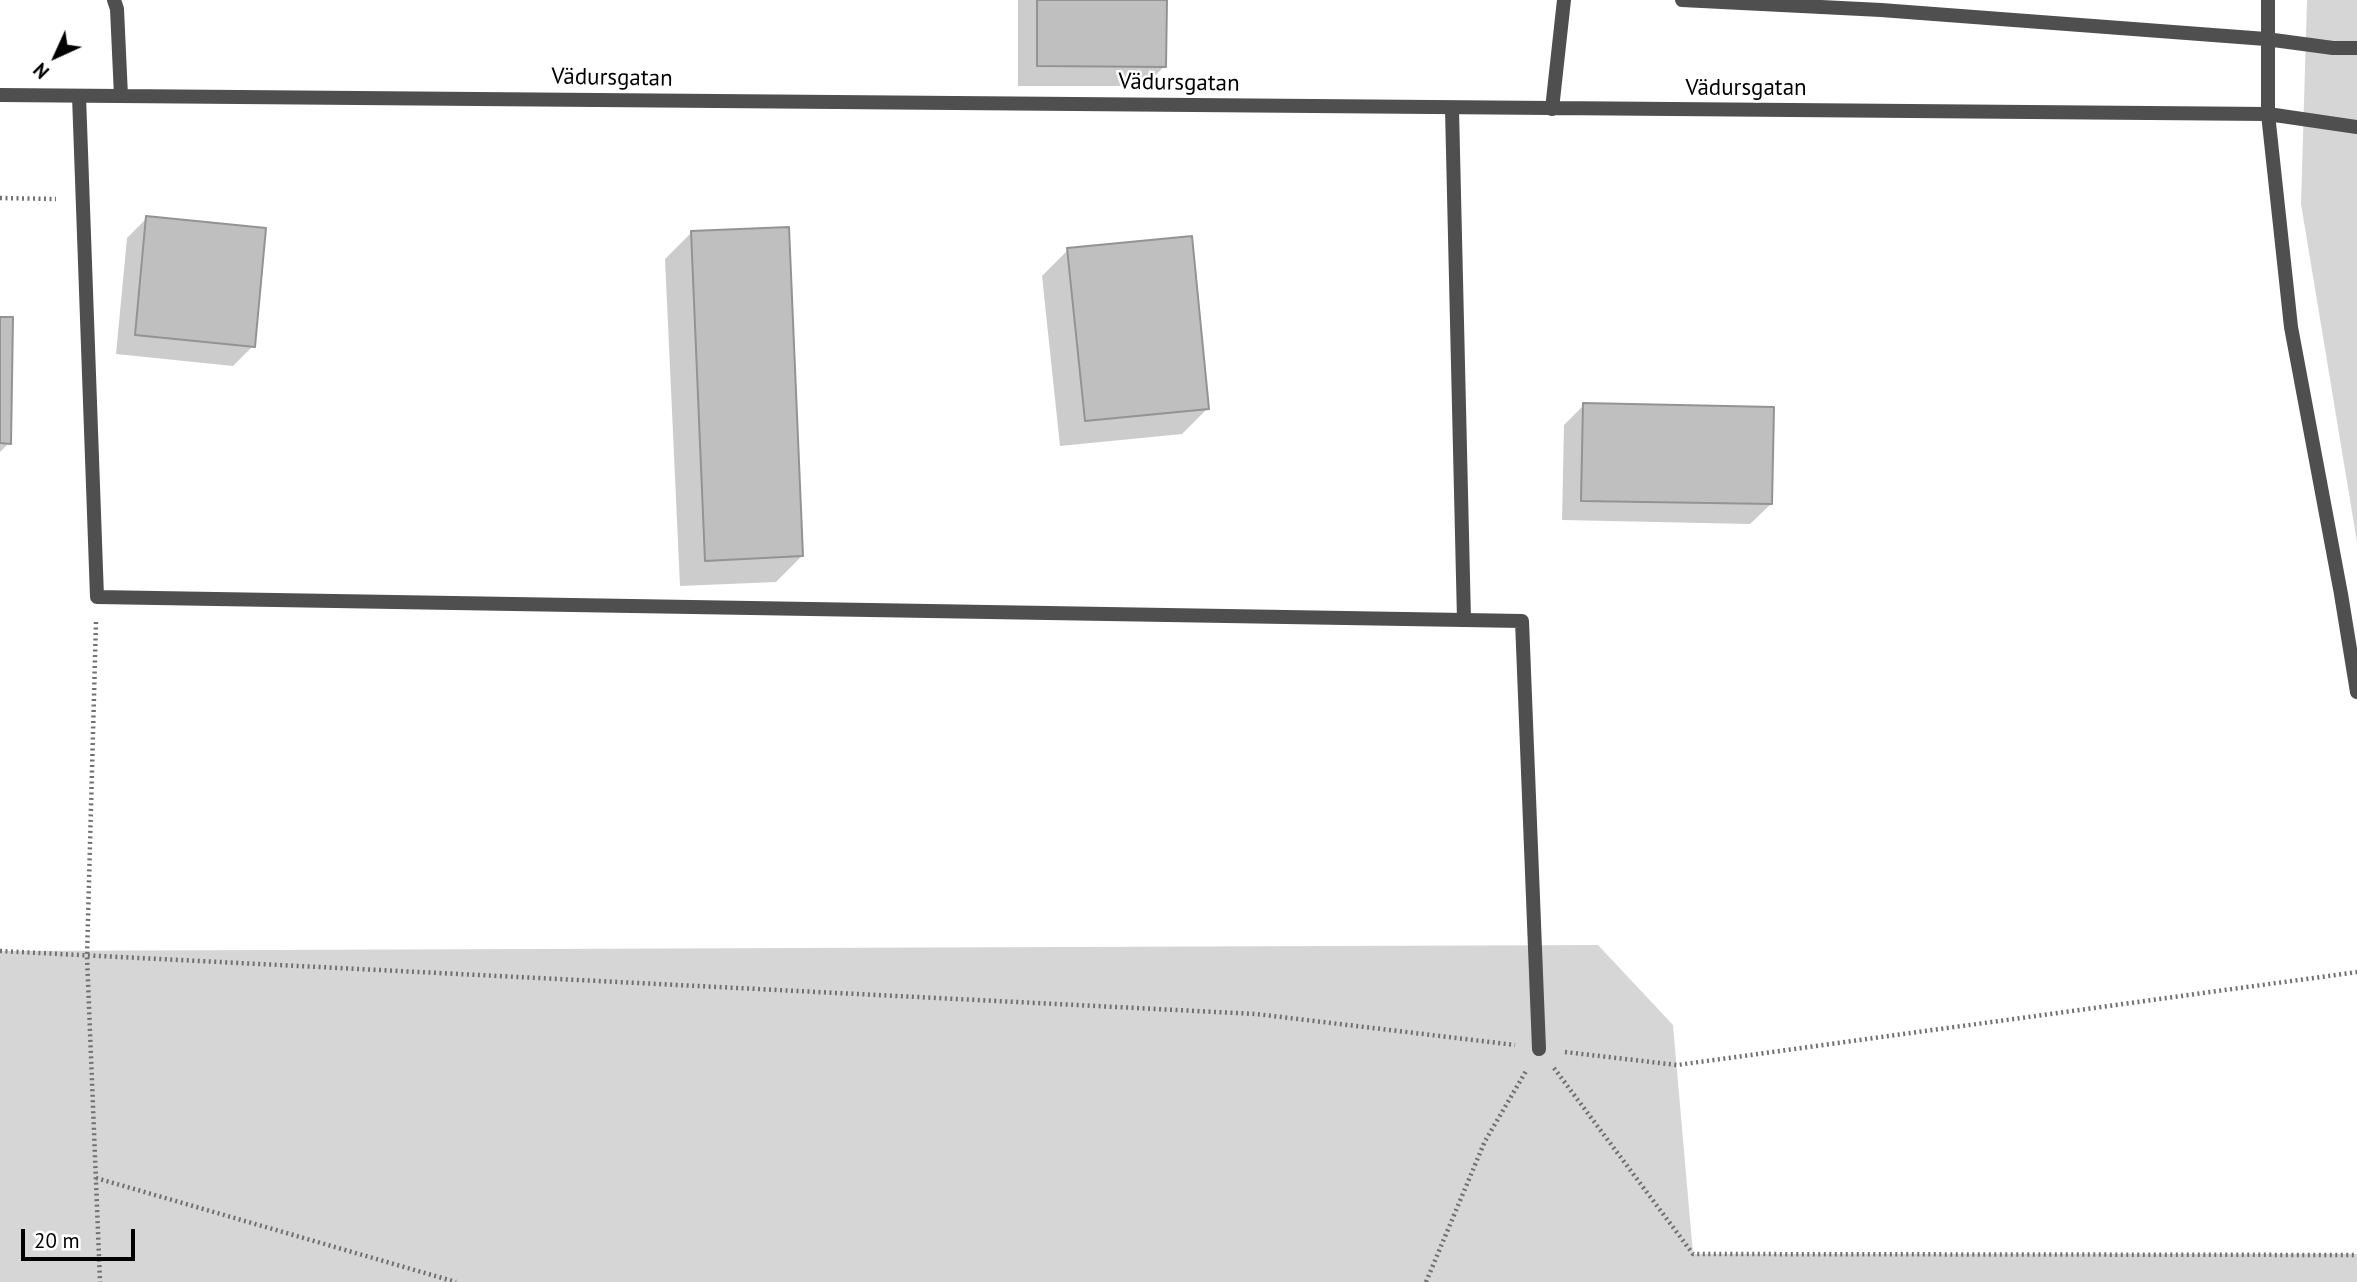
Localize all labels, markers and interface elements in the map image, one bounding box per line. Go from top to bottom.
north arrow [21,21,91,91]
text: N [28,58,54,84]
street label: Vädursgatan [551,63,673,93]
street label: Vädursgatan [1118,68,1240,98]
street label: Vädursgatan [1685,74,1807,102]
scale bar [24,1216,138,1260]
text: 20 m [34,1227,80,1254]

